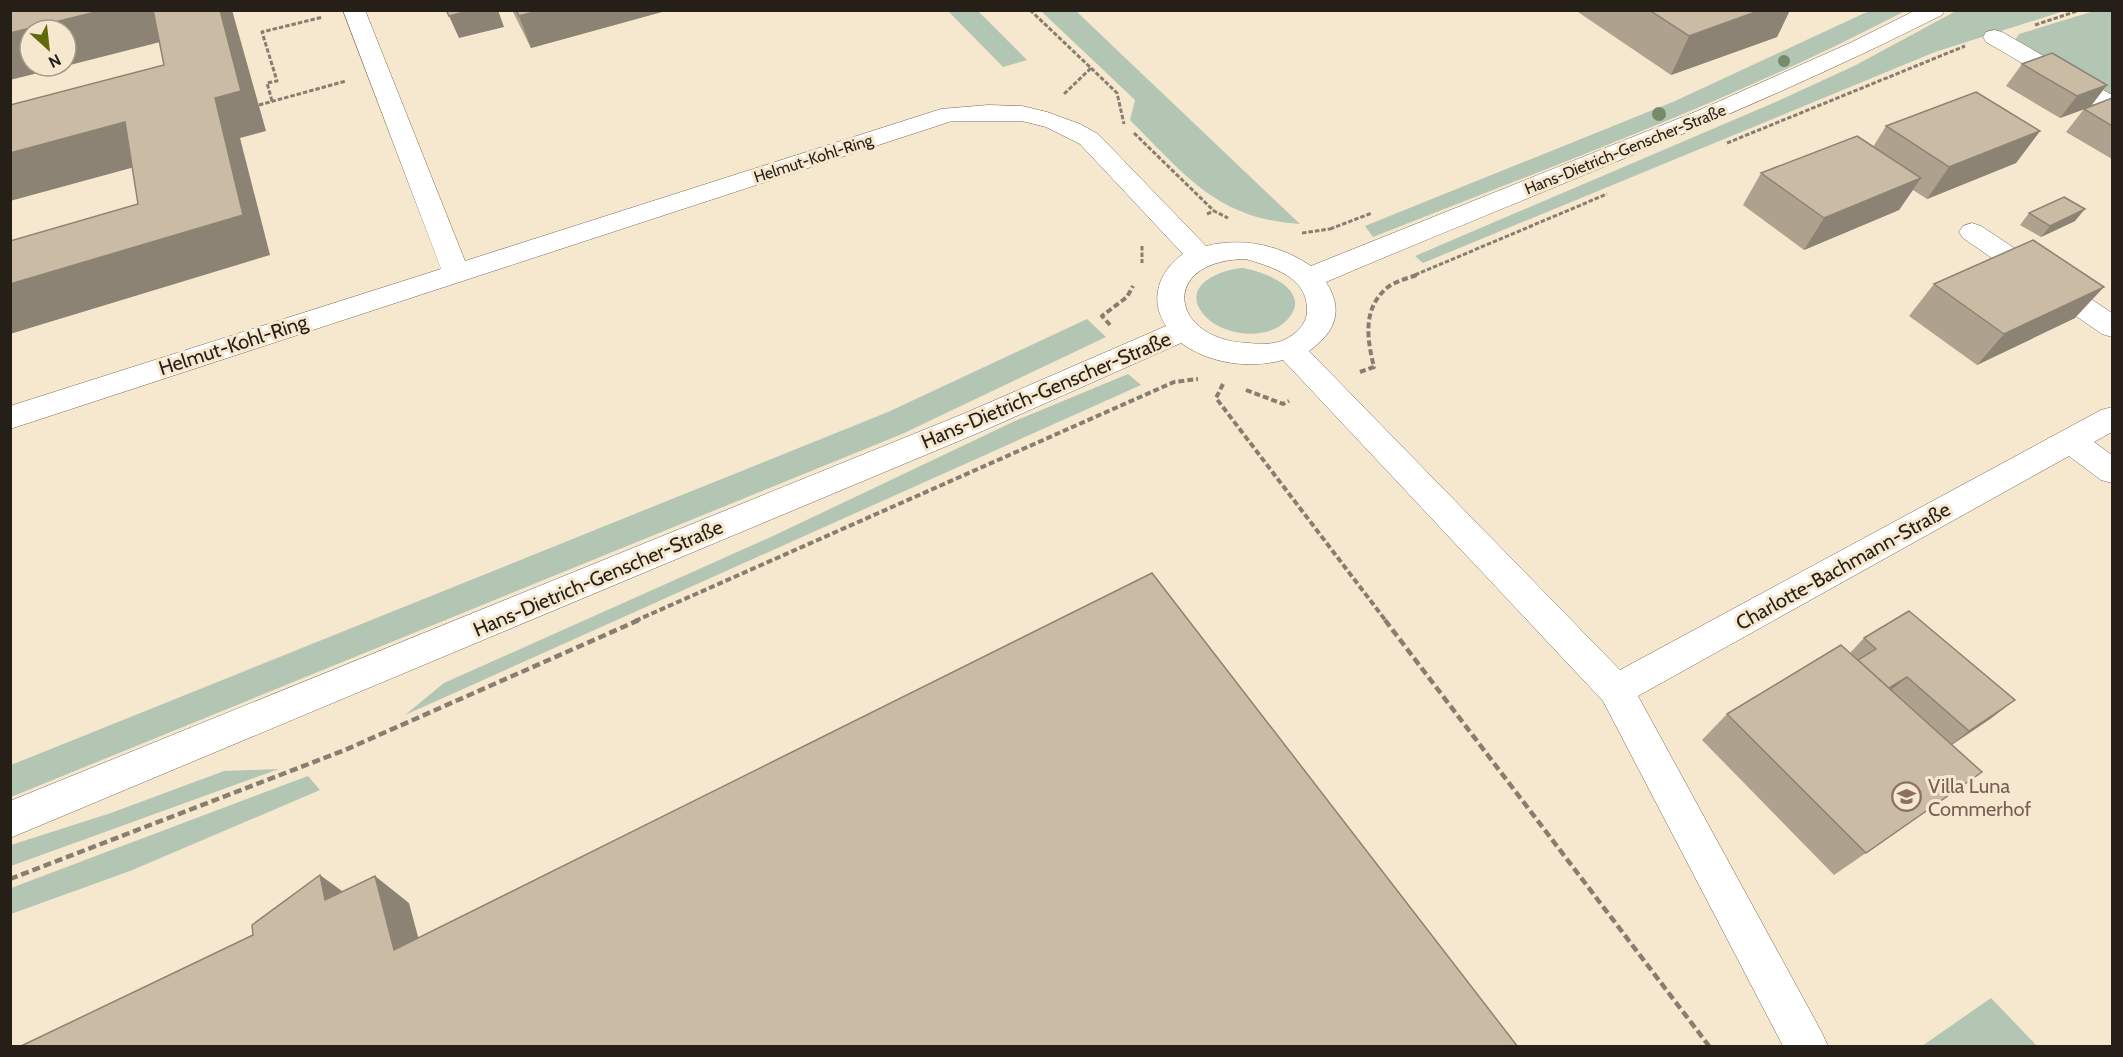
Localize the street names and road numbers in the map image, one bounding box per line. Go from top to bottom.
street label: Hans-Dietrich-Genscher-Straße [1522,100,1728,199]
street label: Helmut-Kohl-Ring [751,130,876,187]
street label: Helmut-Kohl-Ring [156,309,311,380]
street label: Hans-Dietrich-Genscher-Straße [918,326,1174,454]
street label: Charlotte-Bachmann-Straße [1732,497,1954,635]
street label: Hans-Dietrich-Genscher-Straße [470,514,726,642]

